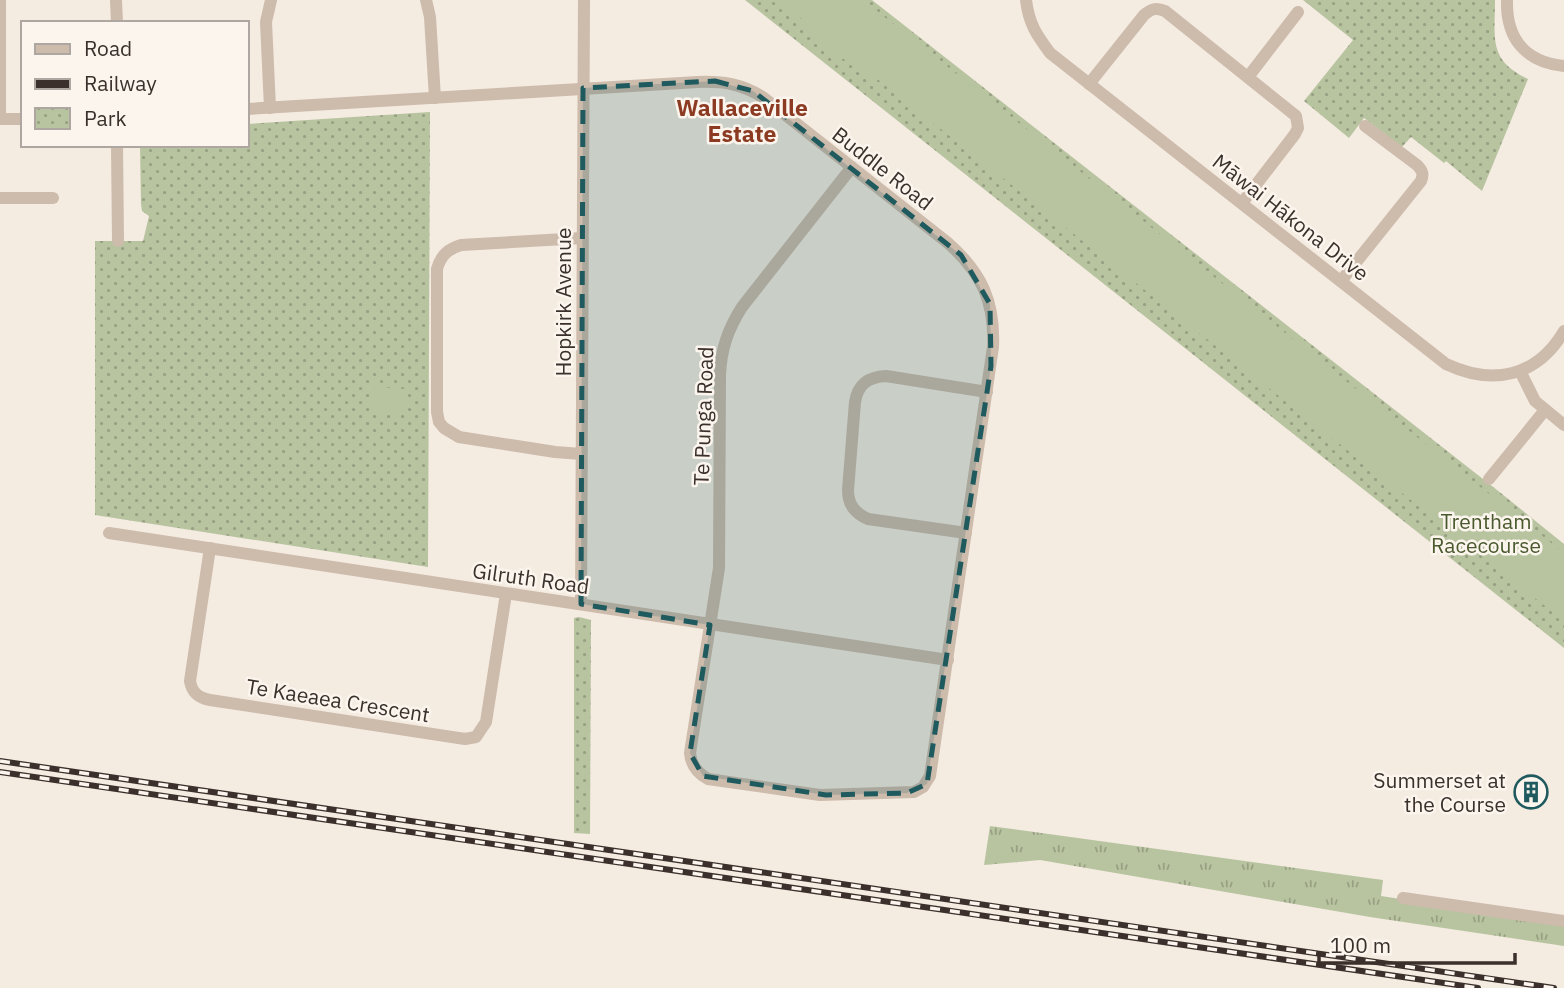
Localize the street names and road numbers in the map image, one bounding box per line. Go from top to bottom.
street label: Buddle Road [827,120,939,216]
street label: Māwai Hākona Drive [1207,147,1375,287]
street label: Hopkirk Avenue [549,228,577,376]
street label: Te Punga Road [687,346,719,486]
street label: Gilruth Road [471,556,591,600]
street label: Te Kaeaea Crescent [244,672,432,728]

